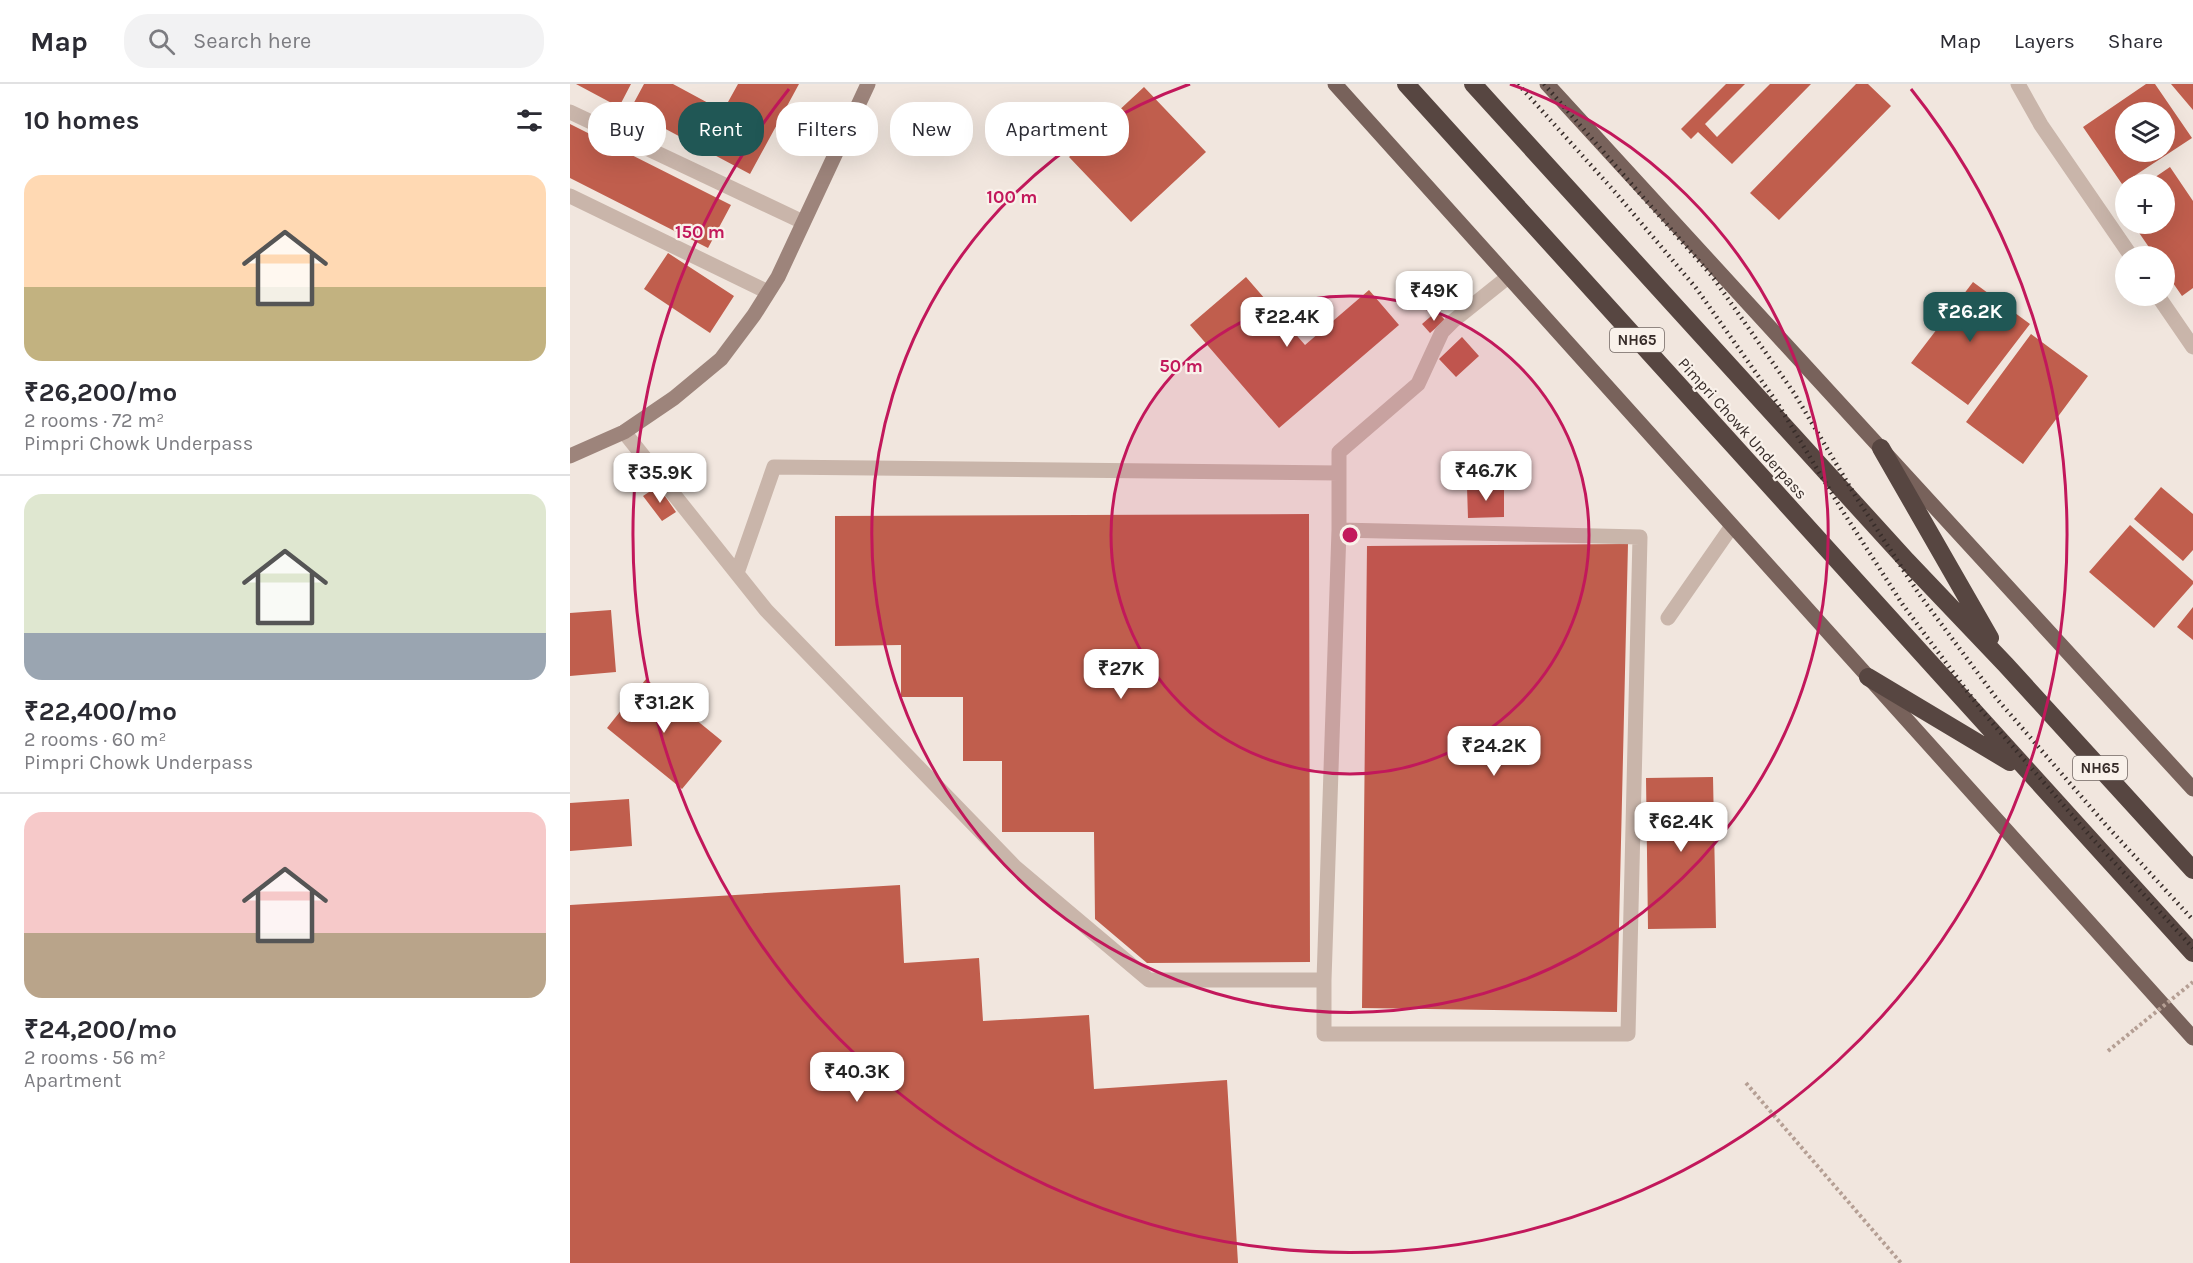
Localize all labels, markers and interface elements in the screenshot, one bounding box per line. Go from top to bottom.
search box [124,14,544,68]
text: Map [30,25,88,58]
icon: search [145,25,178,58]
text: Search here [193,28,311,54]
text: Map [1939,29,1981,53]
text: Layers [2014,29,2075,53]
text: Share [2108,29,2163,53]
chip: Buy [588,102,666,156]
chip: Rent [678,102,764,156]
chip: Filters [776,102,878,156]
chip: New [890,102,973,156]
chip: Apartment [985,102,1129,156]
map controls [2115,102,2175,306]
button: layers [2115,102,2175,162]
icon: filters [513,104,546,137]
text: 10 homes [24,105,139,136]
button: + [2115,174,2175,234]
text: 100 m [987,186,1037,208]
icon: home [231,214,339,322]
text: 150 m [675,221,725,243]
button: − [2115,246,2175,306]
pin: ₹49K [1398,271,1470,322]
text: ₹49K [1410,279,1458,302]
pin: ₹26.2K [1921,292,2019,343]
pin: ₹22.4K [1238,297,1336,348]
text: ₹26.2K [1937,300,2003,323]
text: ₹22.4K [1255,305,1319,328]
road number: NH65 [1610,328,1664,352]
street label: Pimpri Chowk Underpass [1674,354,1811,503]
text: 50 m [1159,355,1203,377]
text: ₹26,200/mo [24,377,177,408]
text: 2 rooms · 72 m² [24,409,164,432]
text: Pimpri Chowk Underpass [24,432,253,455]
pin: ₹46.7K [1437,451,1535,502]
pin: ₹35.9K [611,453,709,504]
text: ₹46.7K [1455,459,1517,482]
text: ₹35.9K [627,461,693,484]
centre of rings [1340,525,1360,545]
icon: home [231,533,339,641]
pin: ₹27K [1085,649,1157,700]
text: ₹27K [1098,657,1144,680]
pin: ₹31.2K [615,683,713,734]
text: ₹31.2K [634,691,694,714]
text: ₹22,400/mo [24,696,177,727]
pin: ₹24.2K [1445,726,1543,777]
text: 2 rooms · 60 m² [24,728,167,751]
text: ₹24.2K [1462,734,1526,757]
text: Pimpri Chowk Underpass [24,751,253,774]
road number: NH65 [2073,756,2127,780]
pin: ₹62.4K [1632,802,1730,853]
text: ₹62.4K [1649,810,1713,833]
icon: home [231,851,339,959]
text: ₹24,200/mo [24,1014,177,1045]
text: 2 rooms · 56 m² [24,1046,166,1069]
pin: ₹40.3K [808,1052,906,1103]
text: ₹40.3K [824,1060,890,1083]
text: Apartment [24,1069,122,1092]

